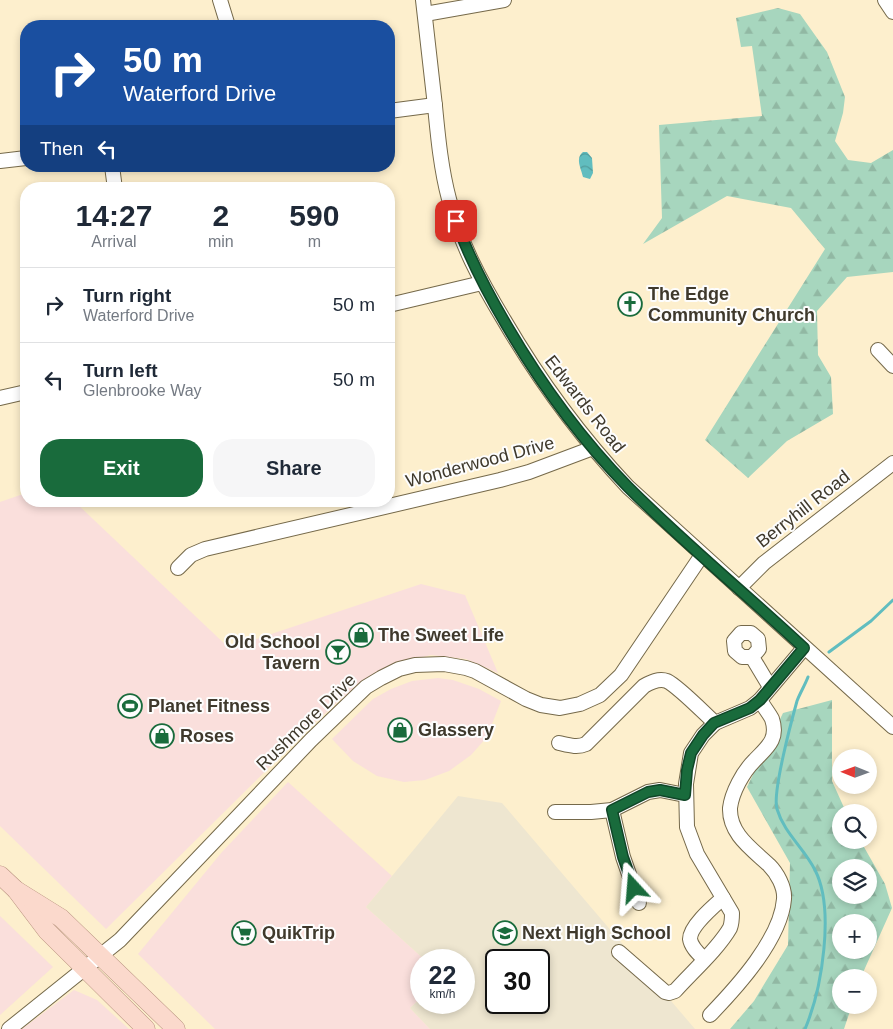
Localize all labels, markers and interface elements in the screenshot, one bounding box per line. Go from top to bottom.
icon: right [40,40,105,105]
text: 50 m [123,40,203,79]
text: Waterford Drive [123,81,276,106]
icon: left [93,135,121,163]
text: Then [40,138,83,159]
text: 14:27 [76,199,152,232]
text: 2 [212,199,229,232]
text: 590 [289,199,339,232]
pin [435,200,477,242]
icon: arrive [442,207,470,235]
text: Arrival [91,233,137,250]
text: min [208,233,234,250]
text: m [308,233,321,250]
place label: The Edge Community Church [648,284,815,325]
text: Turn right [83,285,171,306]
icon: right [40,291,68,319]
church icon: The Edge Community Church [617,291,643,317]
text: 50 m [333,294,375,315]
text: Waterford Drive [83,307,194,324]
street label: Edwards Road [541,351,629,457]
text: Turn left [83,360,158,381]
icon: left [40,366,68,394]
text: 50 m [333,369,375,390]
text: Glenbrooke Way [83,382,202,399]
street label: Wonderwood Drive [404,433,556,491]
button: Exit [40,439,203,497]
button: Share [213,439,375,497]
street label: Berryhill Road [752,466,854,552]
shop icon: The Sweet Life [348,622,374,648]
place label: The Sweet Life [378,625,504,645]
place label: Old School Tavern [225,632,320,673]
bar icon: Old School Tavern [325,639,351,665]
street label: Rushmore Drive [252,670,360,774]
sports icon: Planet Fitness [117,693,143,719]
place label: Planet Fitness [148,696,270,716]
shop icon: Glassery [387,717,413,743]
place label: Glassery [418,720,494,740]
shop icon: Roses [149,723,175,749]
place label: Roses [180,726,234,746]
north arrow [832,749,878,794]
map controls [832,749,877,1014]
button: search [832,804,877,849]
button: layers [832,859,877,904]
position arrow [607,861,659,913]
button: + [832,914,877,959]
supermarket icon: QuikTrip [231,920,257,946]
school or university icon: Next High School [492,920,518,946]
place label: QuikTrip [262,923,335,943]
place label: Next High School [522,923,671,943]
speed limit sign: 30 [485,949,550,1014]
text: 22 [429,961,456,989]
button: − [832,969,877,1014]
text: km/h [429,987,456,1001]

